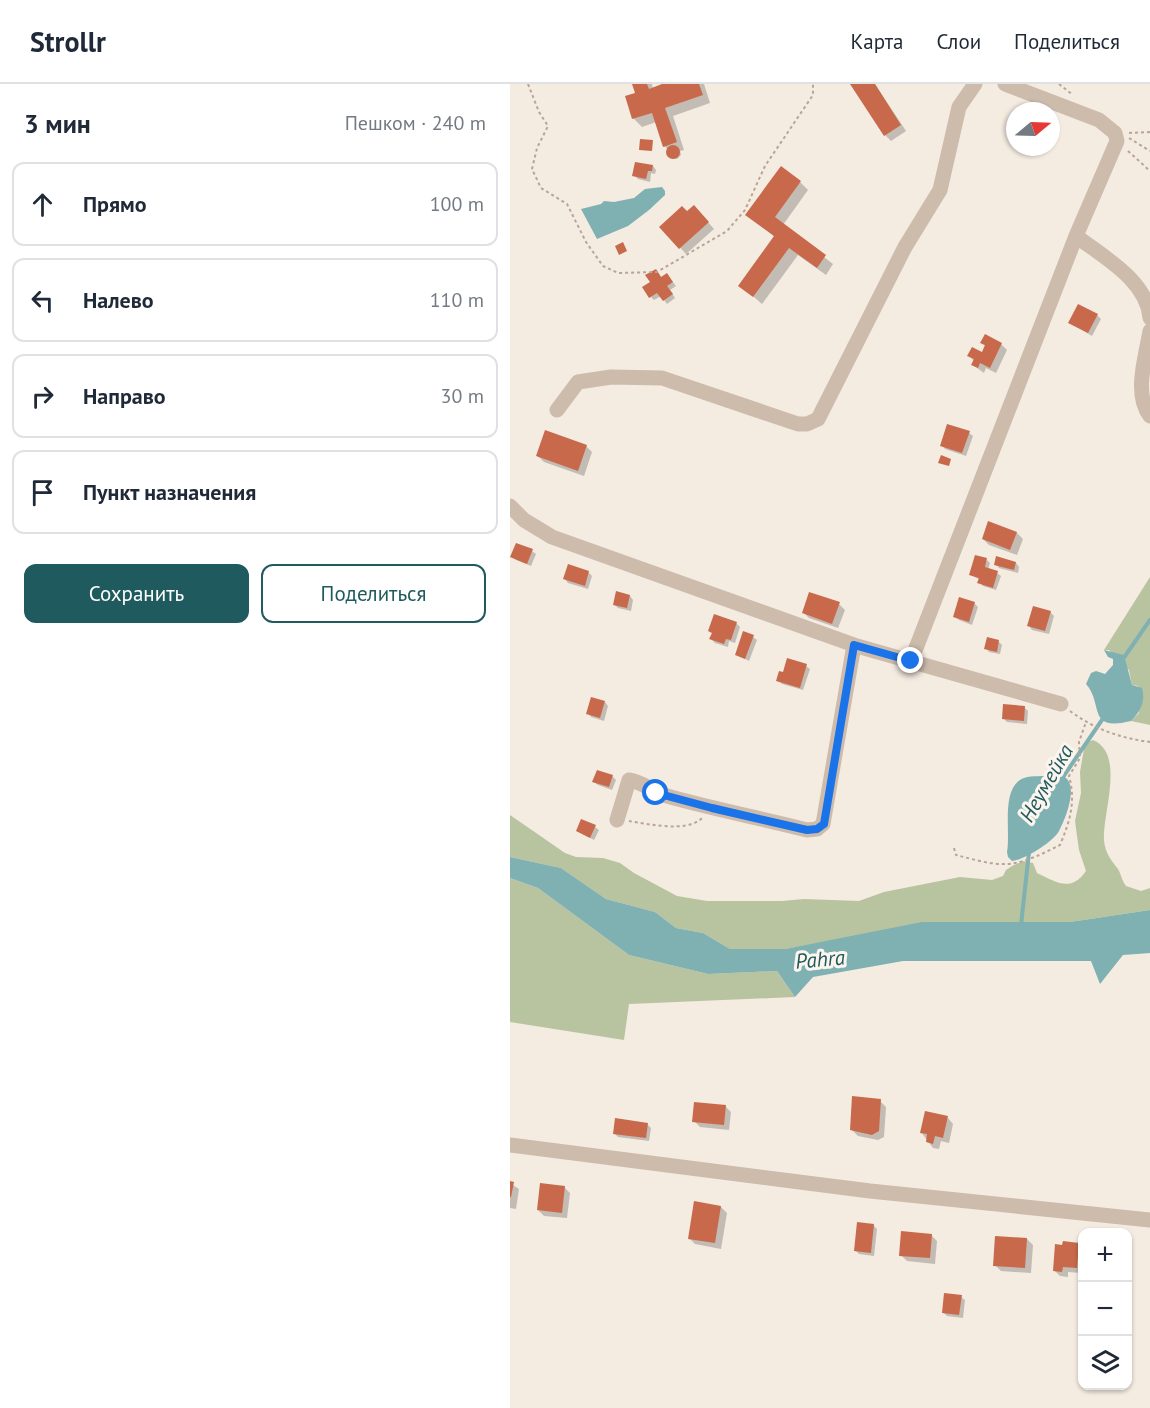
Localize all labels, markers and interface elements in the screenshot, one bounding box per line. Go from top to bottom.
text: Strollr [30,23,106,60]
text: Карта [850,28,903,55]
text: Слои [936,28,981,55]
text: Поделиться [1014,28,1120,55]
north arrow [1006,102,1060,156]
text: 3 мин [24,107,91,140]
text: Пешком · 240 m [345,110,486,136]
icon: ahead [26,188,59,221]
text: Прямо [83,190,146,218]
text: 100 m [430,191,484,217]
icon: left [26,284,59,317]
text: Налево [83,286,154,314]
text: 110 m [430,287,484,313]
icon: right [26,380,59,413]
text: Направо [83,382,166,410]
text: 30 m [441,383,484,409]
icon: arrive [26,476,59,509]
text: Пункт назначения [83,478,256,506]
button: Сохранить [24,564,249,623]
button: Поделиться [261,564,486,623]
route end [897,647,923,673]
water label: Неумейка [1013,739,1079,827]
route start [642,779,668,805]
water label: Pahra [794,943,847,975]
map controls [1078,1228,1132,1390]
button: + [1078,1228,1132,1282]
button: − [1078,1282,1132,1336]
button: layers [1078,1336,1132,1390]

